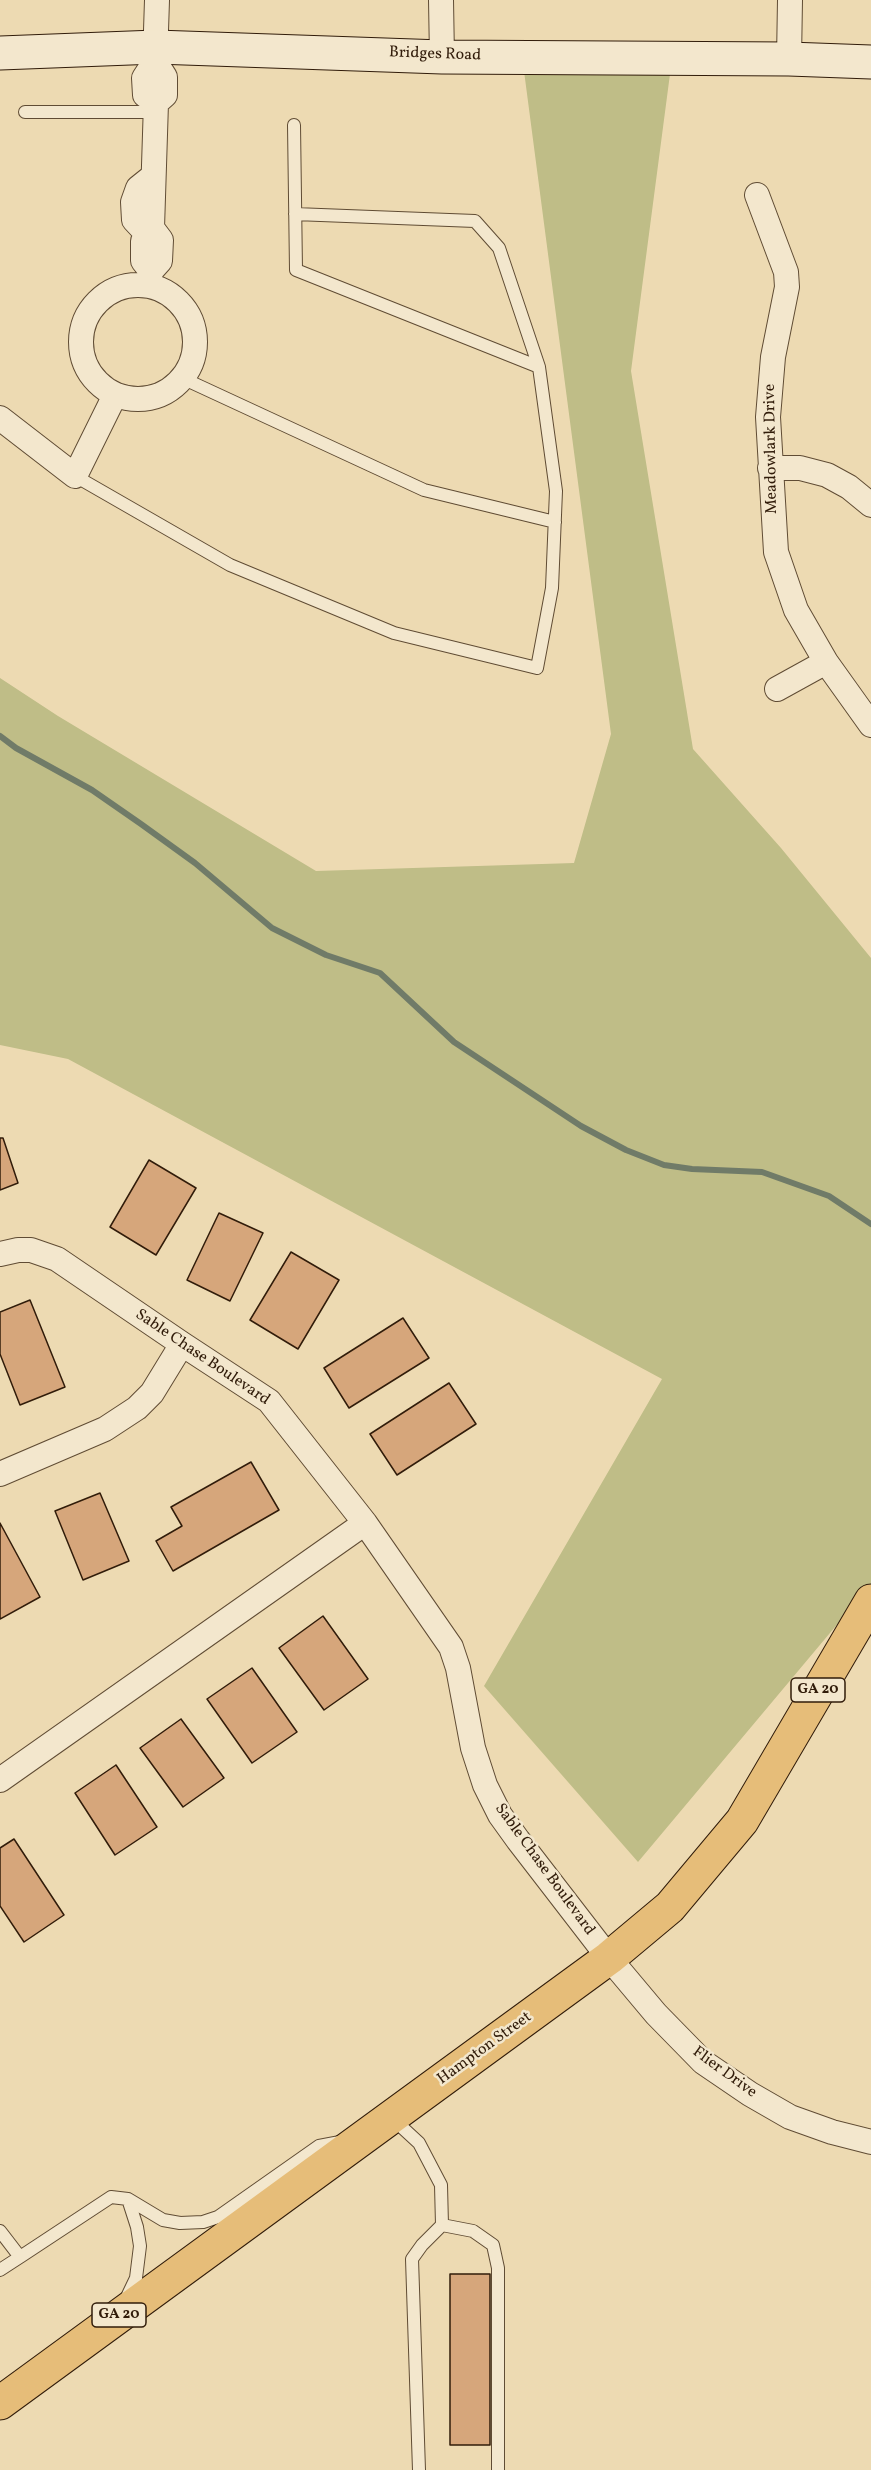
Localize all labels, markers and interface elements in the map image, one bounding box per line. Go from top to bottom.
street label: Bridges Road [388,44,482,66]
street label: Meadowlark Drive [761,384,783,514]
street label: Sable Chase Boulevard [131,1306,273,1410]
road number: GA 20 [791,1678,845,1702]
street label: Sable Chase Boulevard [490,1800,598,1940]
street label: Hampton Street [434,2008,536,2090]
street label: Flier Drive [688,2043,760,2103]
road number: GA 20 [92,2303,146,2327]

